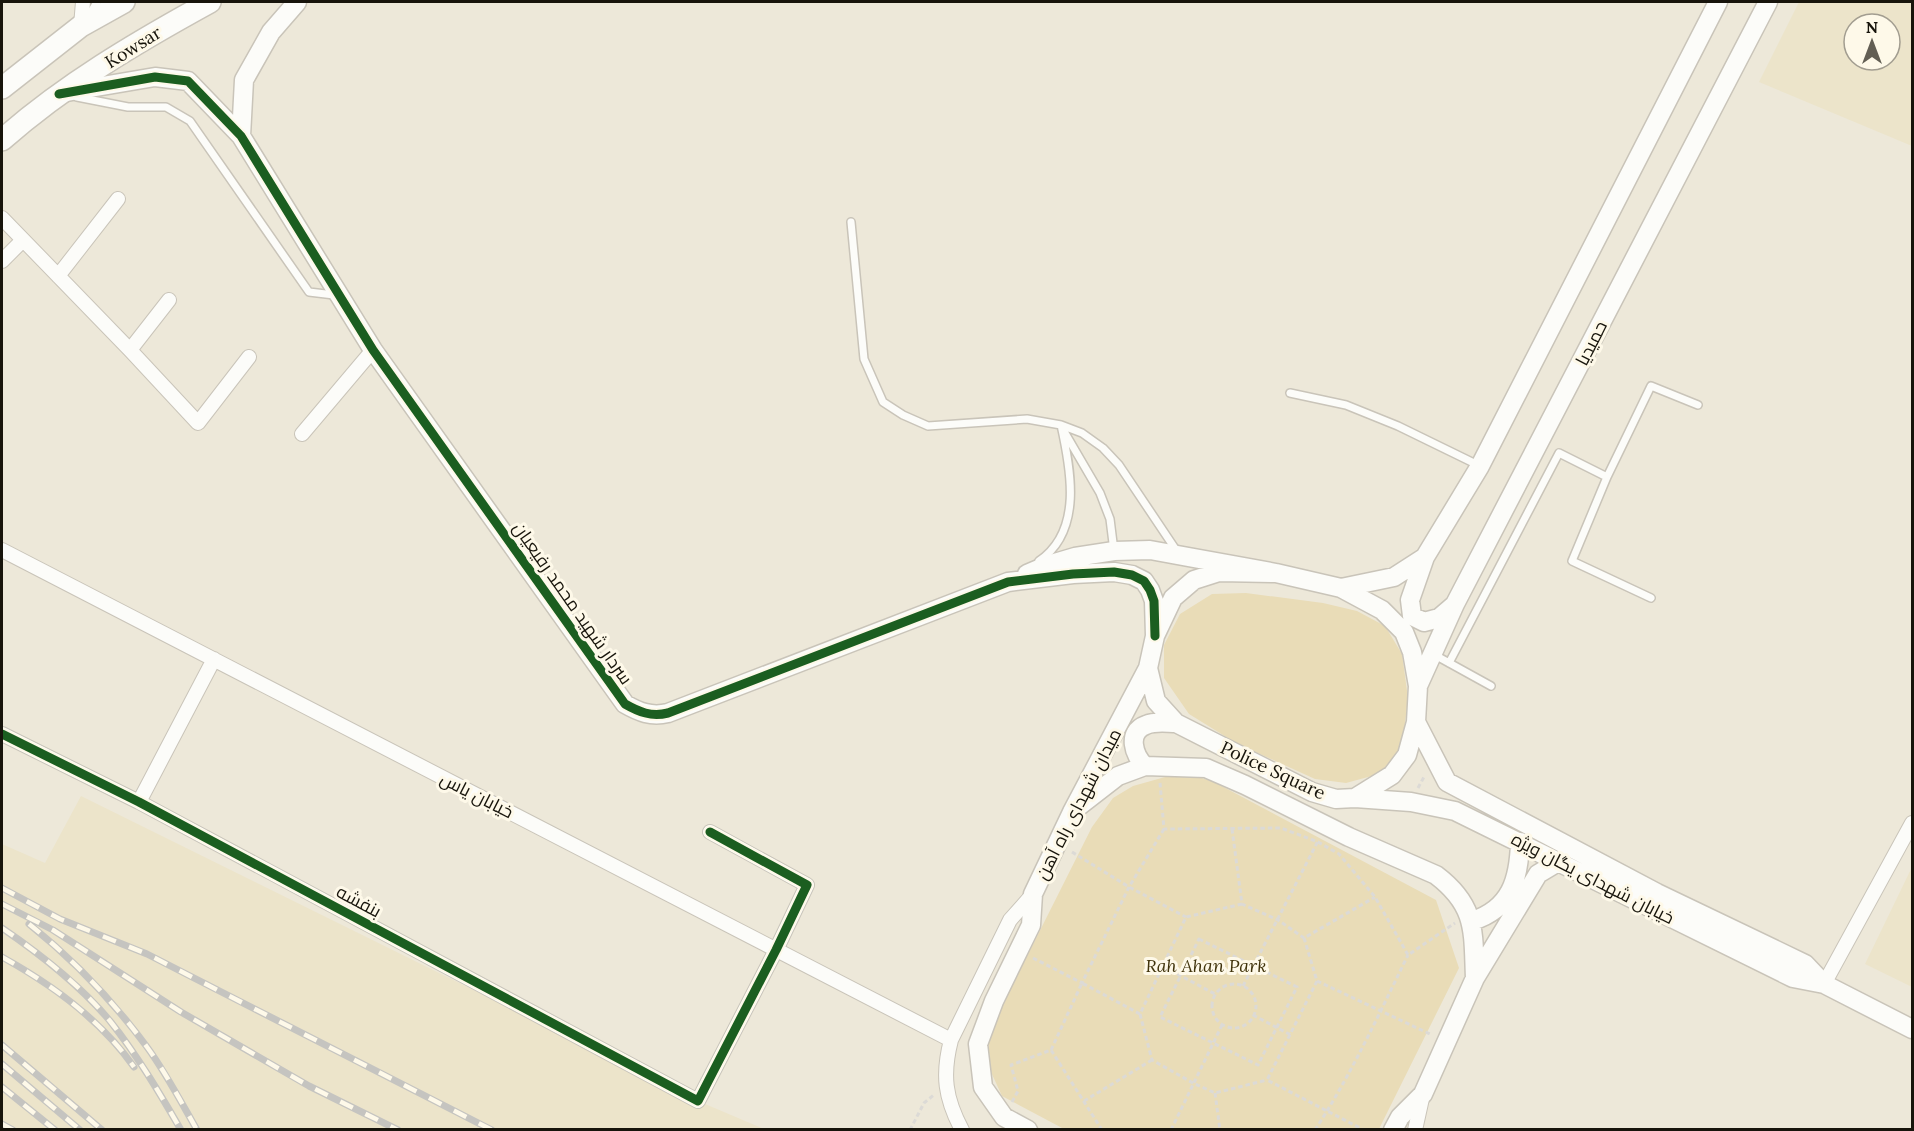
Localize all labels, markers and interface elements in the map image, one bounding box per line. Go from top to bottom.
north arrow [1842,12,1902,72]
text: N [1866,17,1878,37]
street label: Kowsar [101,21,166,73]
street label: حمیدیا [1570,317,1612,369]
street label: سردار شهید محمد رفیعیان [508,517,638,689]
street label: میدان شهدای راه آهن [1030,725,1126,883]
street label: Police Square [1217,736,1329,804]
street label: خیابان یاس [436,767,518,823]
street label: خیابان شهدای یگان ویژه [1508,827,1678,929]
street label: بنفشه [333,880,385,922]
park label: Rah Ahan Park [1145,954,1267,977]

